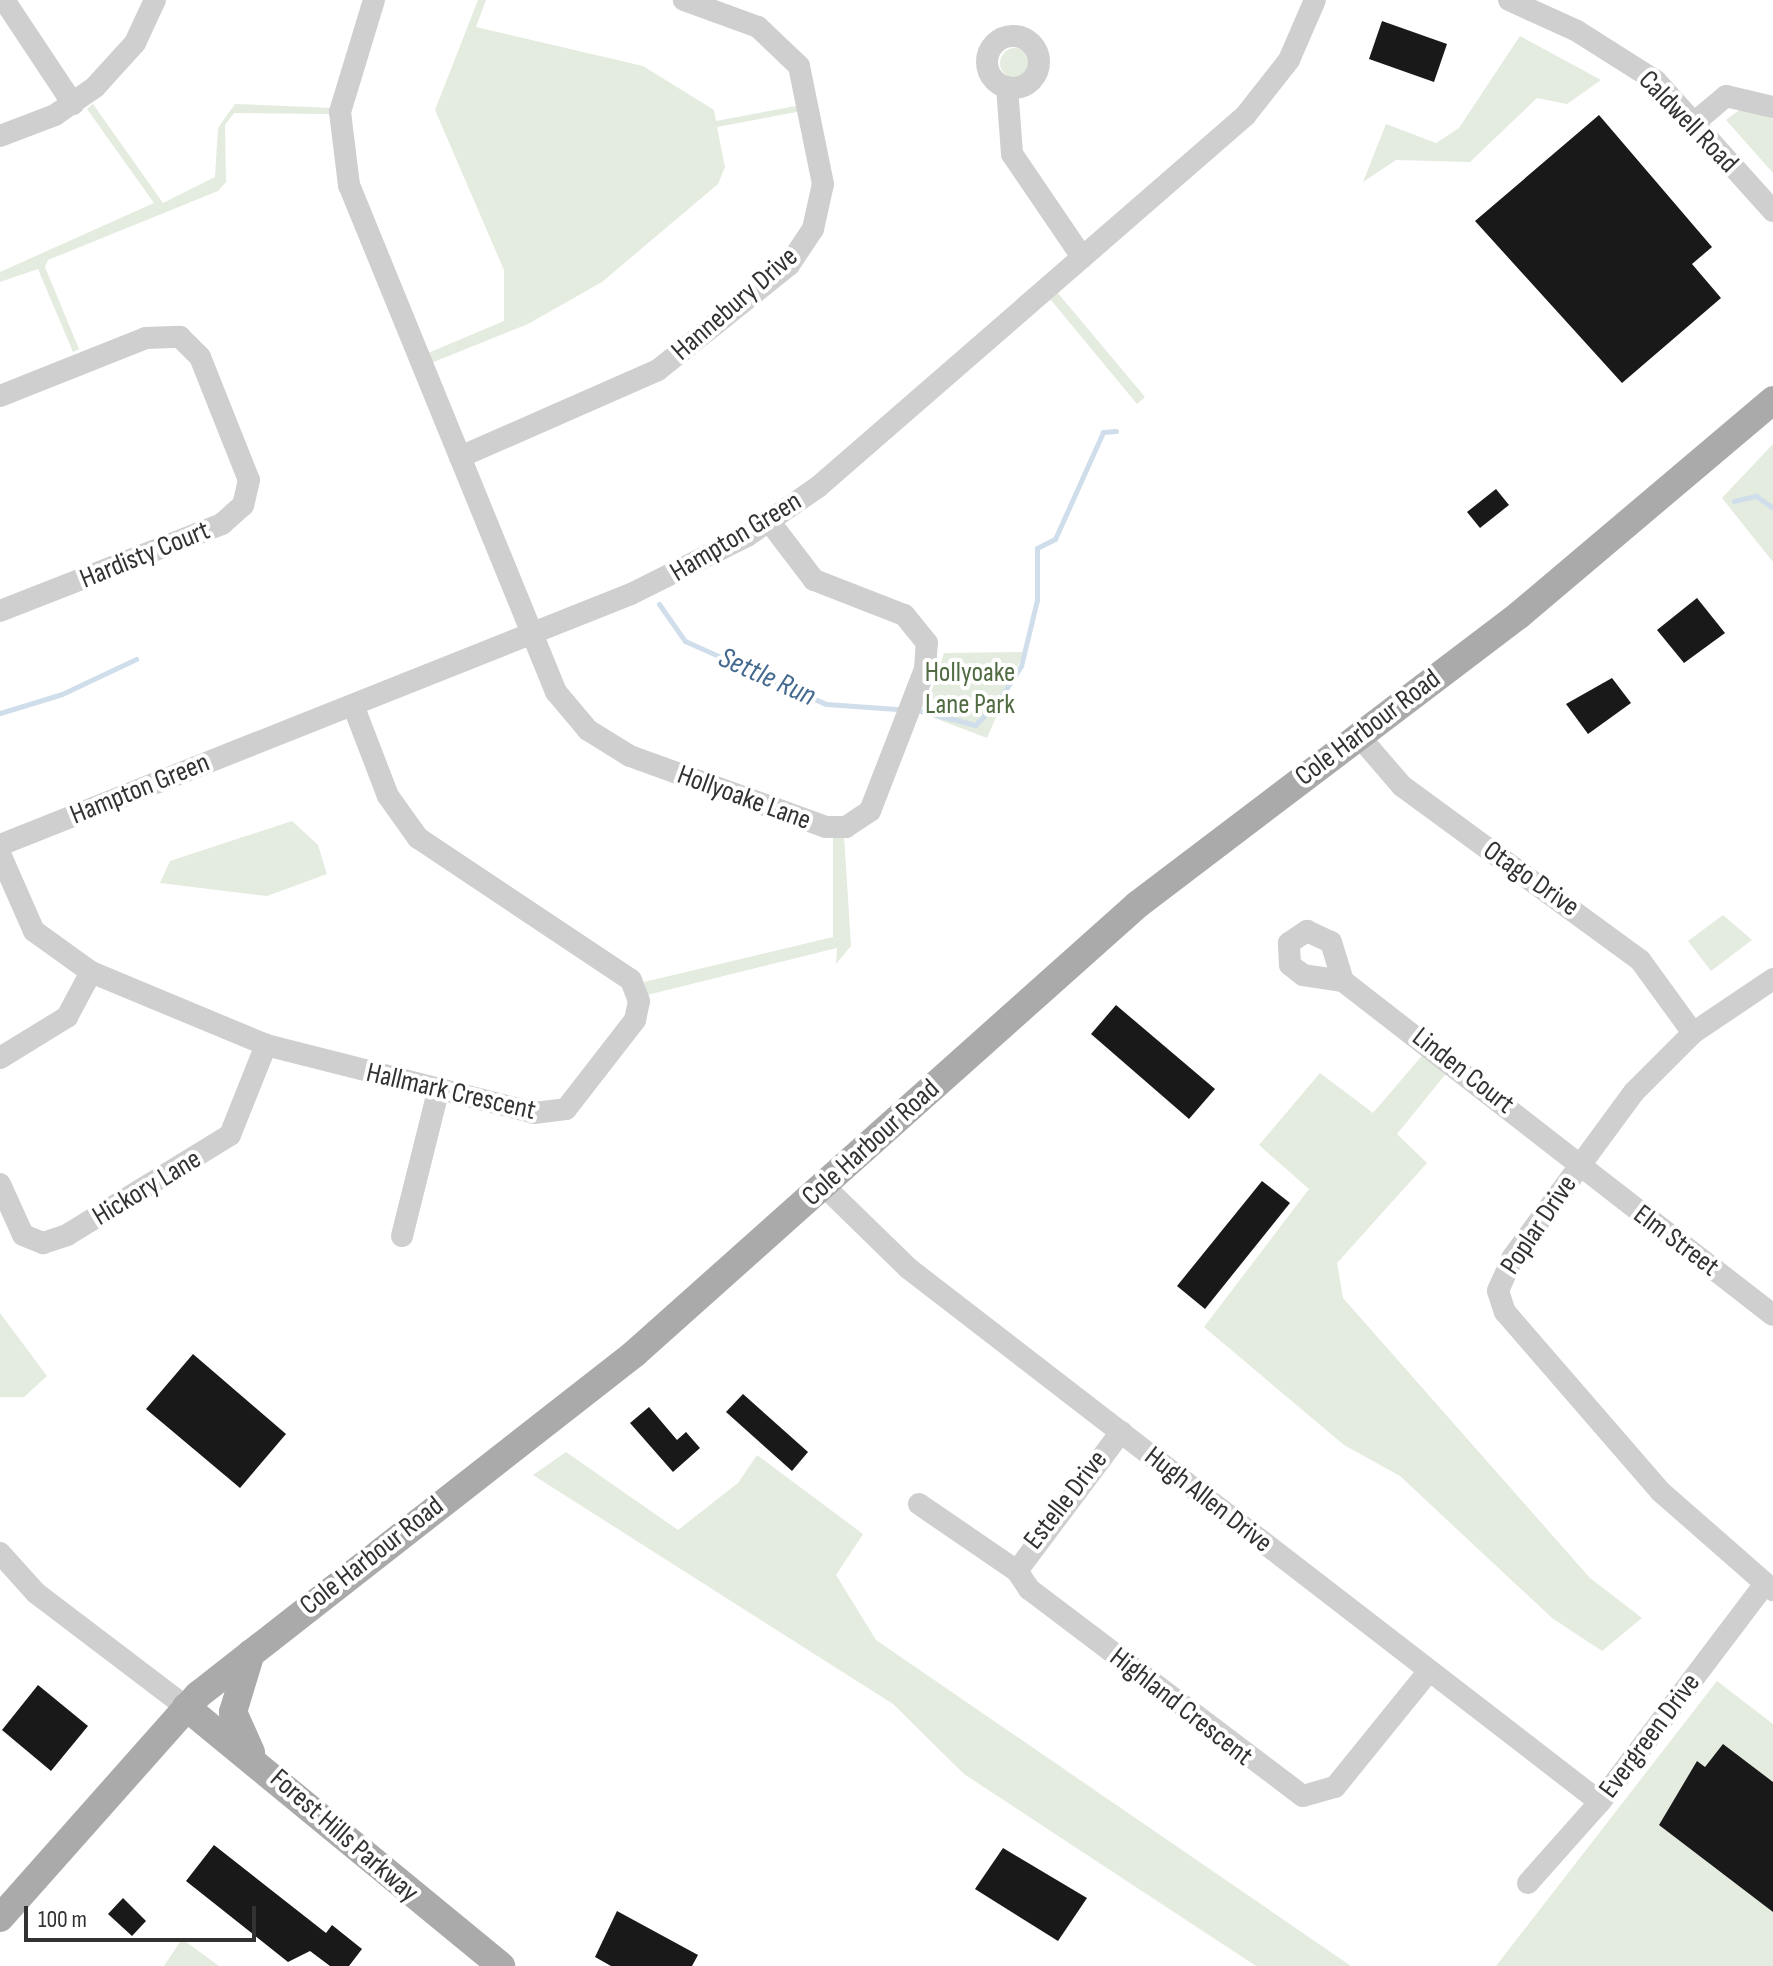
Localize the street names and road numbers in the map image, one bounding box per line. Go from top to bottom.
street label: Caldwell Road [1631,64,1745,180]
street label: Hannebury Drive [665,240,805,368]
street label: Hampton Green [664,485,808,589]
street label: Hardisty Court [75,514,215,596]
street label: Cole Harbour Road [1289,663,1447,793]
street label: Hampton Green [66,746,214,832]
street label: Hollyoake Lane [673,758,815,838]
street label: Otago Drive [1477,834,1585,924]
street label: Linden Court [1405,1021,1521,1121]
street label: Hallmark Crescent [363,1056,539,1128]
street label: Cole Harbour Road [795,1073,947,1213]
street label: Hickory Lane [87,1143,207,1233]
street label: Poplar Drive [1494,1169,1584,1281]
street label: Elm Street [1627,1198,1725,1284]
street label: Hugh Allen Drive [1137,1440,1279,1560]
street label: Estelle Drive [1017,1444,1115,1556]
street label: Cole Harbour Road [294,1490,450,1622]
street label: Highland Crescent [1103,1641,1259,1773]
street label: Evergreen Drive [1592,1667,1708,1805]
street label: Forest Hills Parkway [263,1762,425,1910]

